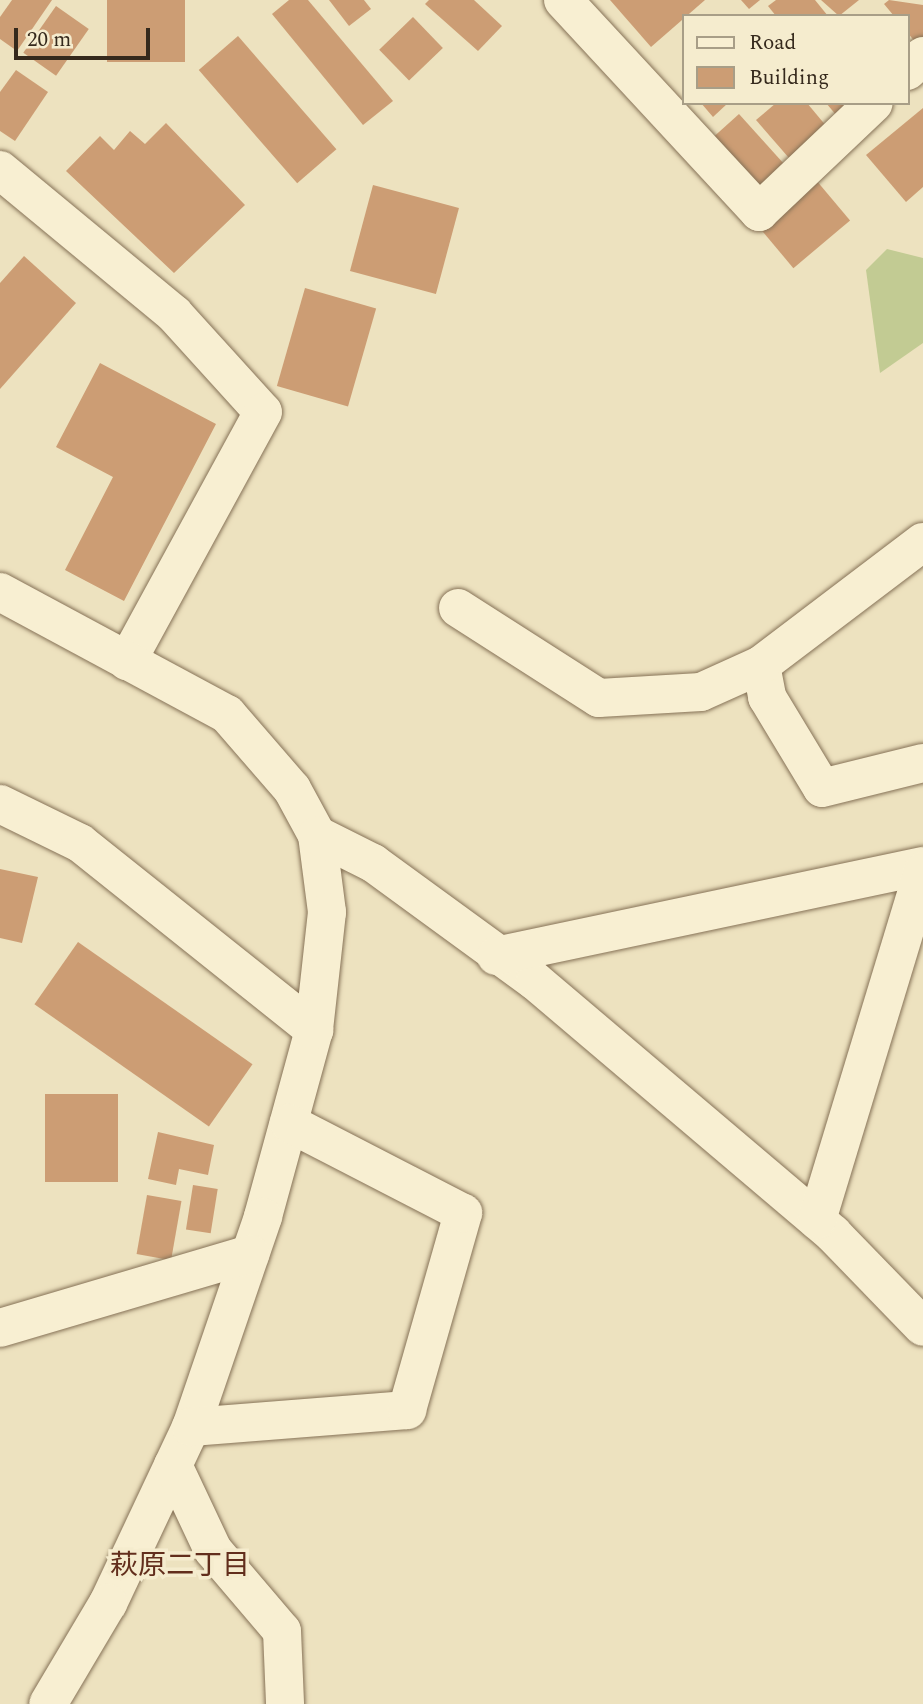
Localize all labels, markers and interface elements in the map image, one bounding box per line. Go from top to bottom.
scale bar [18,14,154,58]
legend [682,14,909,105]
text: 20 m [27,24,71,56]
text: Road [749,27,796,59]
text: Building [749,62,829,94]
district label: 萩原二丁目 [110,1549,250,1583]

